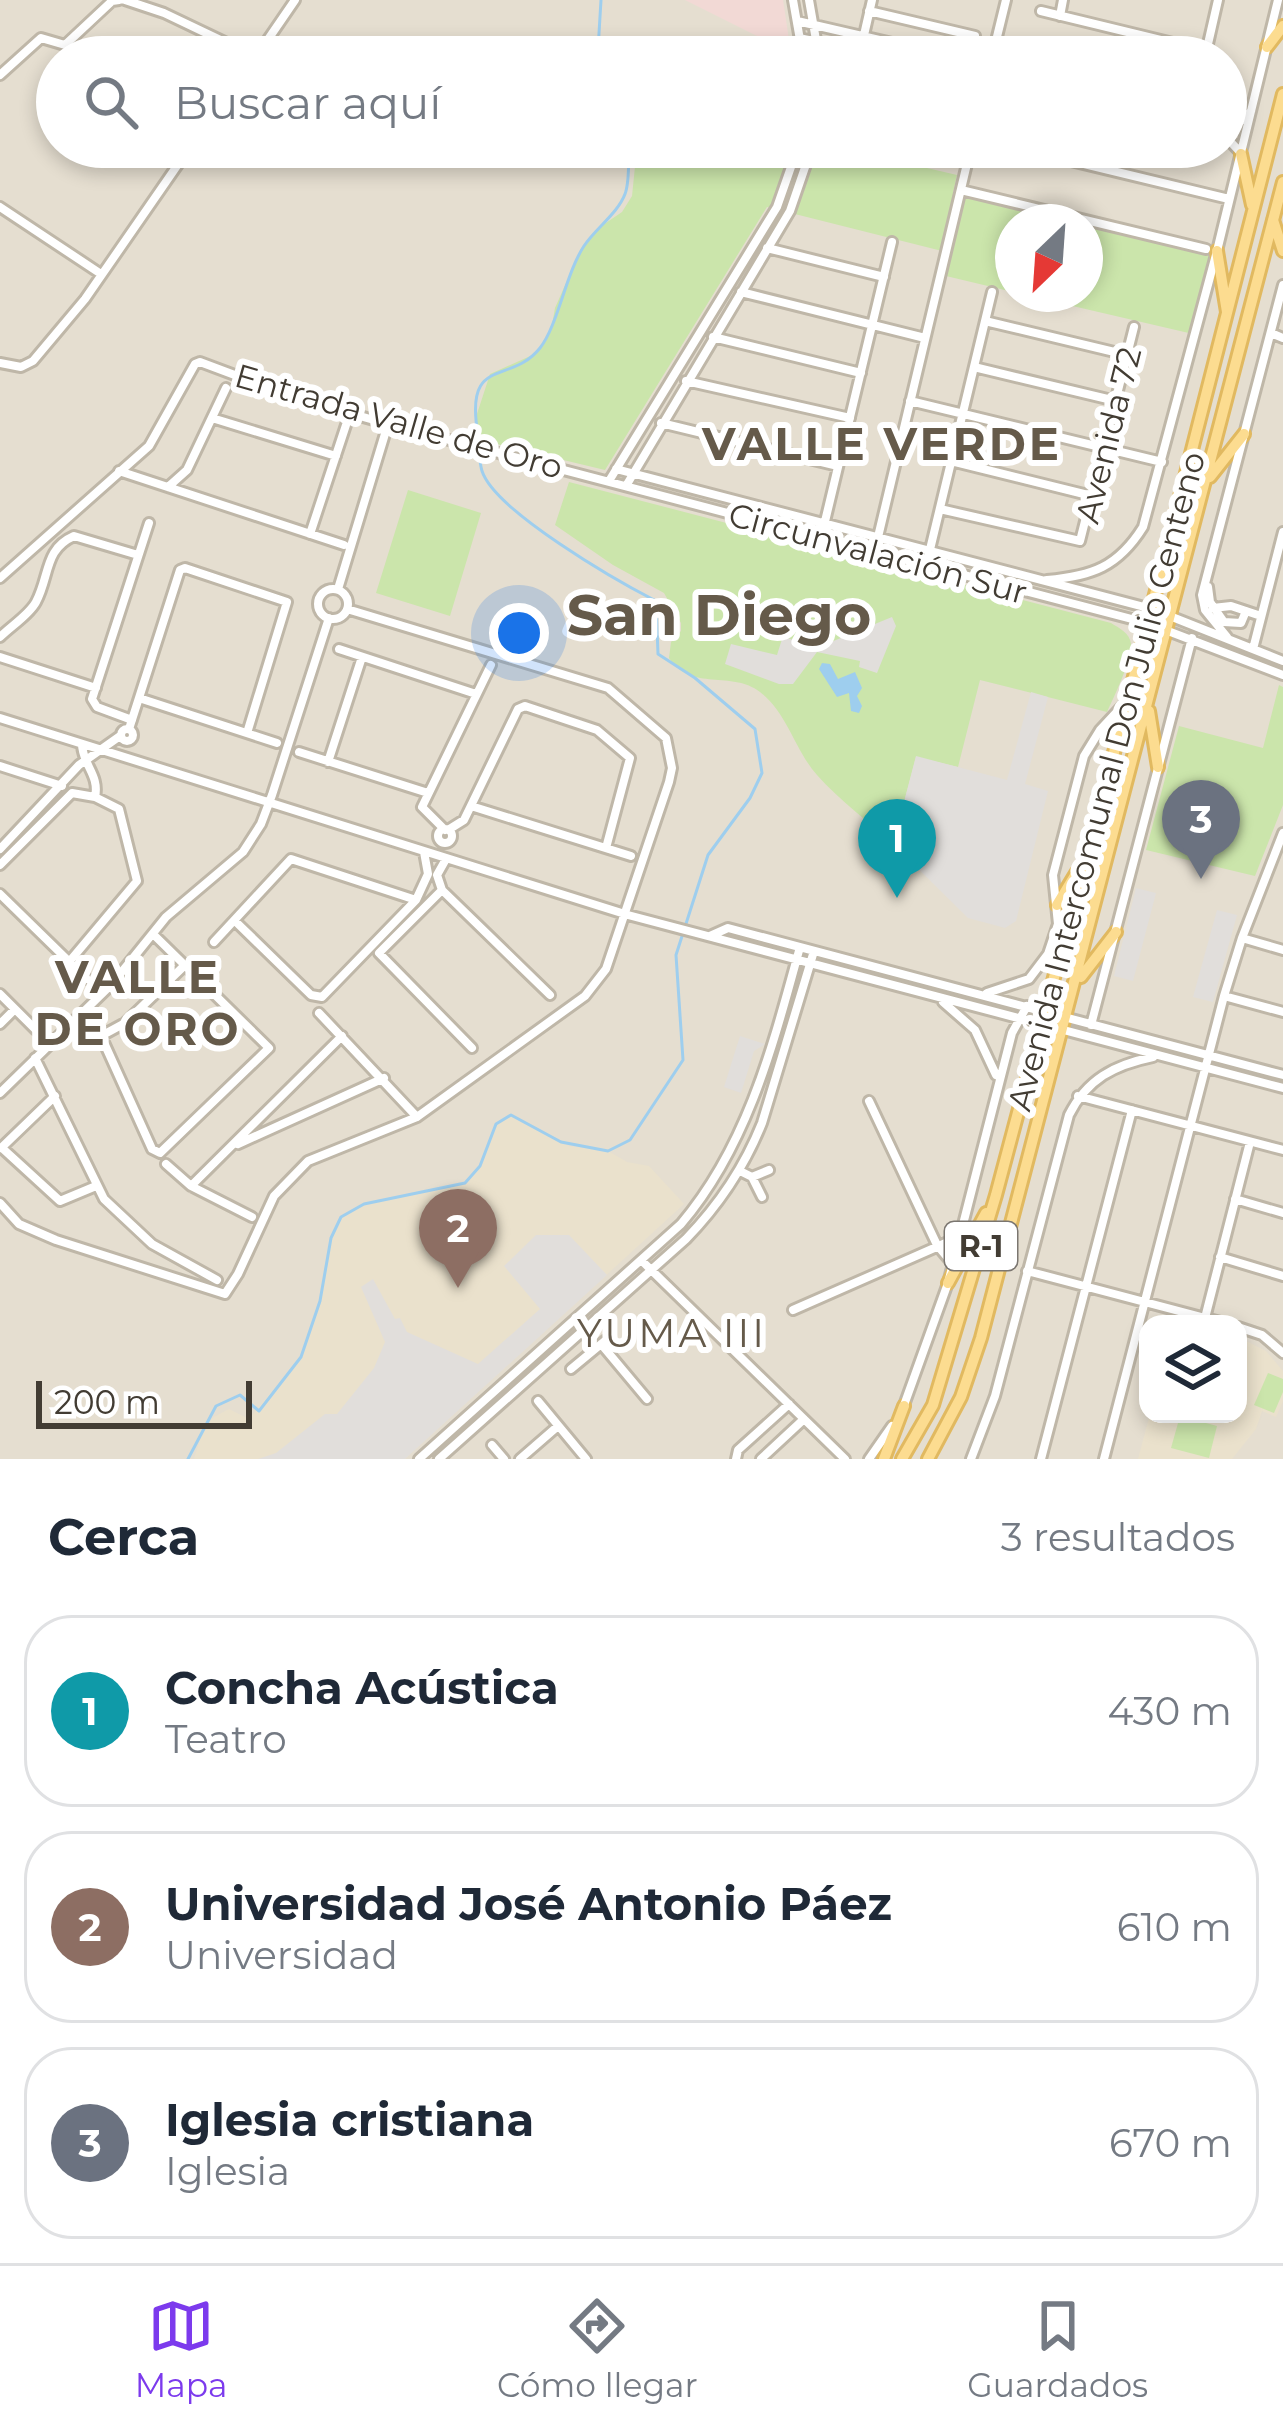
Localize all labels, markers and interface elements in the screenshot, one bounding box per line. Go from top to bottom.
search box [36,36,1247,168]
icon: search [78,69,144,135]
text: Buscar aquí [174,75,441,130]
north arrow [995,204,1103,312]
street label: Avenida 72 [1067,343,1149,527]
street label: Entrada Valle de Oro [231,355,567,487]
district label: VALLE VERDE [701,416,1062,471]
street label: Avenida Intercomunal Don Julio Centeno [999,447,1213,1115]
street label: Circunvalación Sur [724,494,1032,612]
district label: San Diego [567,580,871,649]
your location [489,603,549,663]
pin: 3 [1162,780,1240,879]
pin: 1 [858,799,936,898]
district label: VALLE DE ORO [34,949,242,1056]
pin: 2 [419,1189,497,1288]
road number: R-1 [945,1222,1017,1270]
district label: YUMA III [577,1309,767,1357]
map controls [1139,1315,1247,1423]
button: layers [1139,1315,1247,1423]
scale bar [36,1375,252,1428]
text: 200 m [54,1382,160,1422]
text: Cerca [48,1506,199,1568]
text: 3 resultados [1001,1513,1235,1561]
text: Concha Acústica [165,1660,559,1715]
text: 1 [82,1687,98,1735]
text: 430 m [1107,1687,1232,1735]
text: Teatro [165,1715,287,1763]
text: Universidad José Antonio Páez [165,1876,892,1931]
text: 2 [78,1903,102,1951]
text: 610 m [1117,1903,1232,1951]
text: Universidad [165,1931,398,1979]
text: Iglesia cristiana [165,2092,534,2147]
text: 3 [78,2119,102,2167]
text: 670 m [1109,2119,1232,2167]
text: Iglesia [165,2147,290,2195]
tab: Mapa [135,2293,227,2405]
tab: Cómo llegar [497,2293,698,2405]
tab: Guardados [967,2293,1148,2405]

